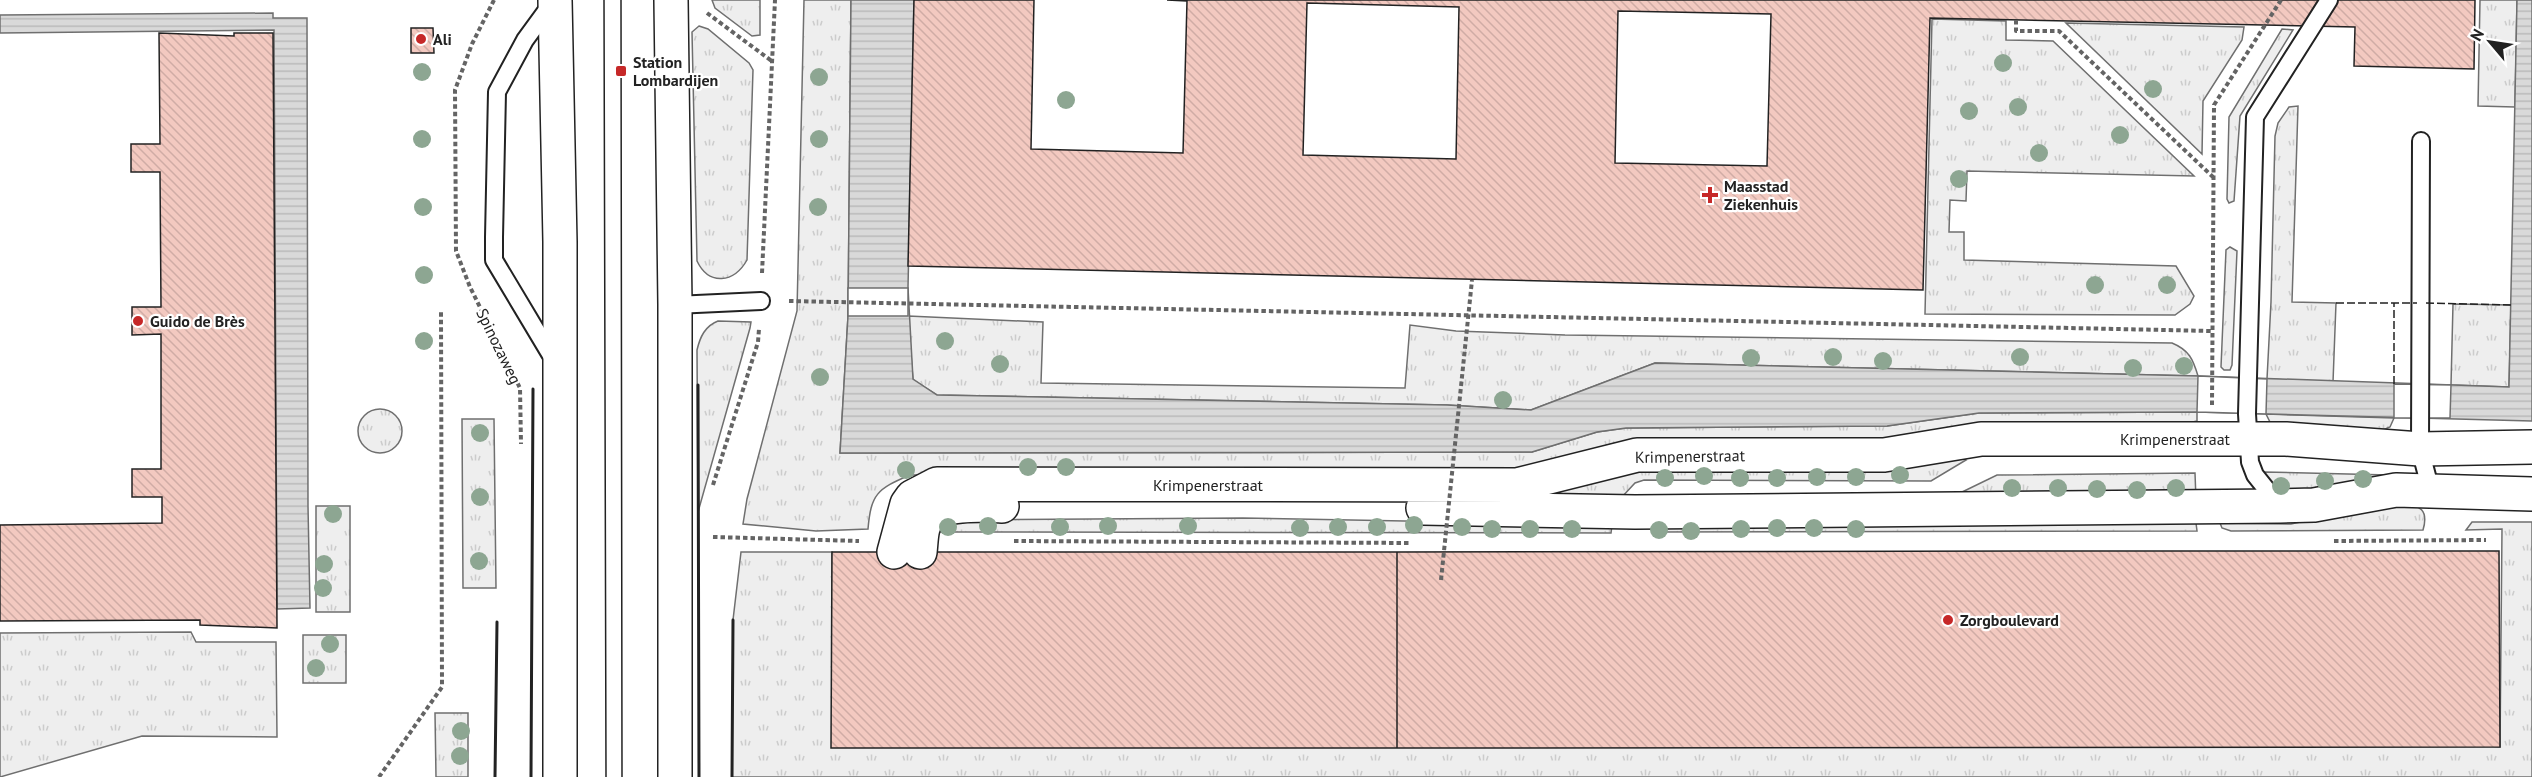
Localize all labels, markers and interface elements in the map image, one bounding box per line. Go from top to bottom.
north arrow [2460,12,2520,72]
text: N [2466,25,2488,44]
place label: Ali [433,29,452,49]
marker: Ali [414,32,428,46]
place label: Station Lombardijen [633,52,718,90]
marker: Station Lombardijen [614,64,628,78]
place label: Maasstad Ziekenhuis [1724,176,1798,214]
marker: Maasstad Ziekenhuis [1701,186,1719,204]
street label: Spinozaweg [472,305,526,387]
place label: Guido de Brès [150,311,245,331]
marker: Guido de Brès [131,314,145,328]
street label: Krimpenerstraat [2120,429,2231,449]
street label: Krimpenerstraat [1635,445,1746,467]
street label: Krimpenerstraat [1153,475,1264,495]
place label: Zorgboulevard [1960,610,2059,630]
marker: Zorgboulevard [1941,613,1955,627]

